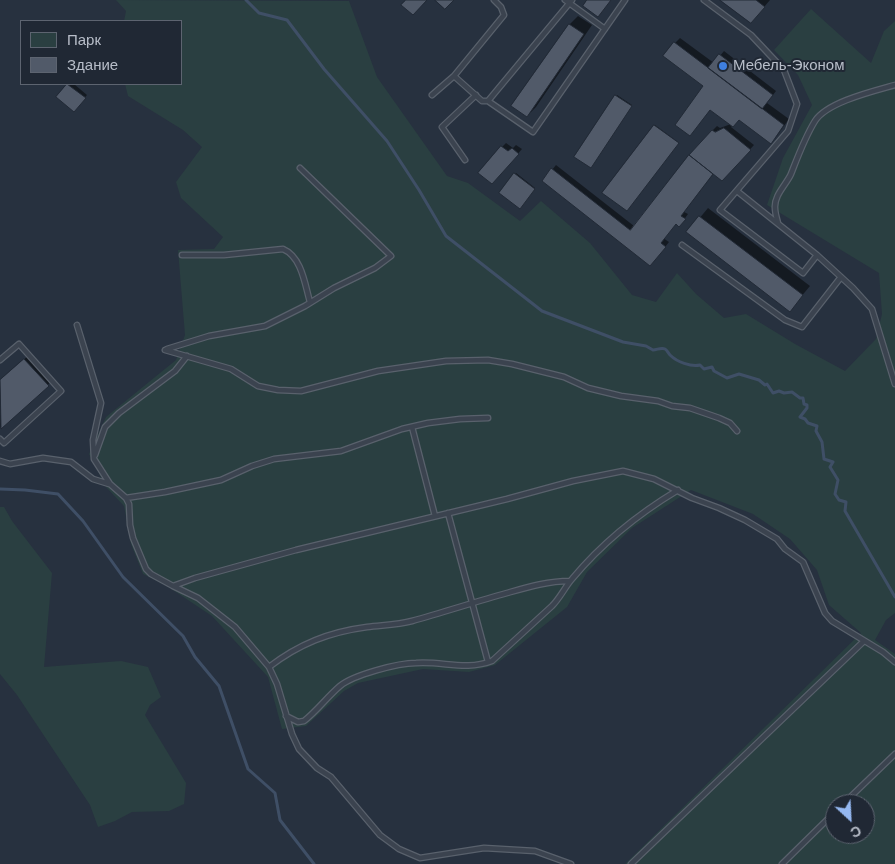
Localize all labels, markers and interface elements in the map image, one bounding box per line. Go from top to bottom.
legend [20,20,182,85]
text: Парк [67,31,101,48]
text: Здание [67,56,118,73]
place label: Мебель-Эконом [733,57,844,75]
marker: Мебель-Эконом [717,60,729,72]
north arrow [825,794,875,844]
text: С [848,822,864,841]

